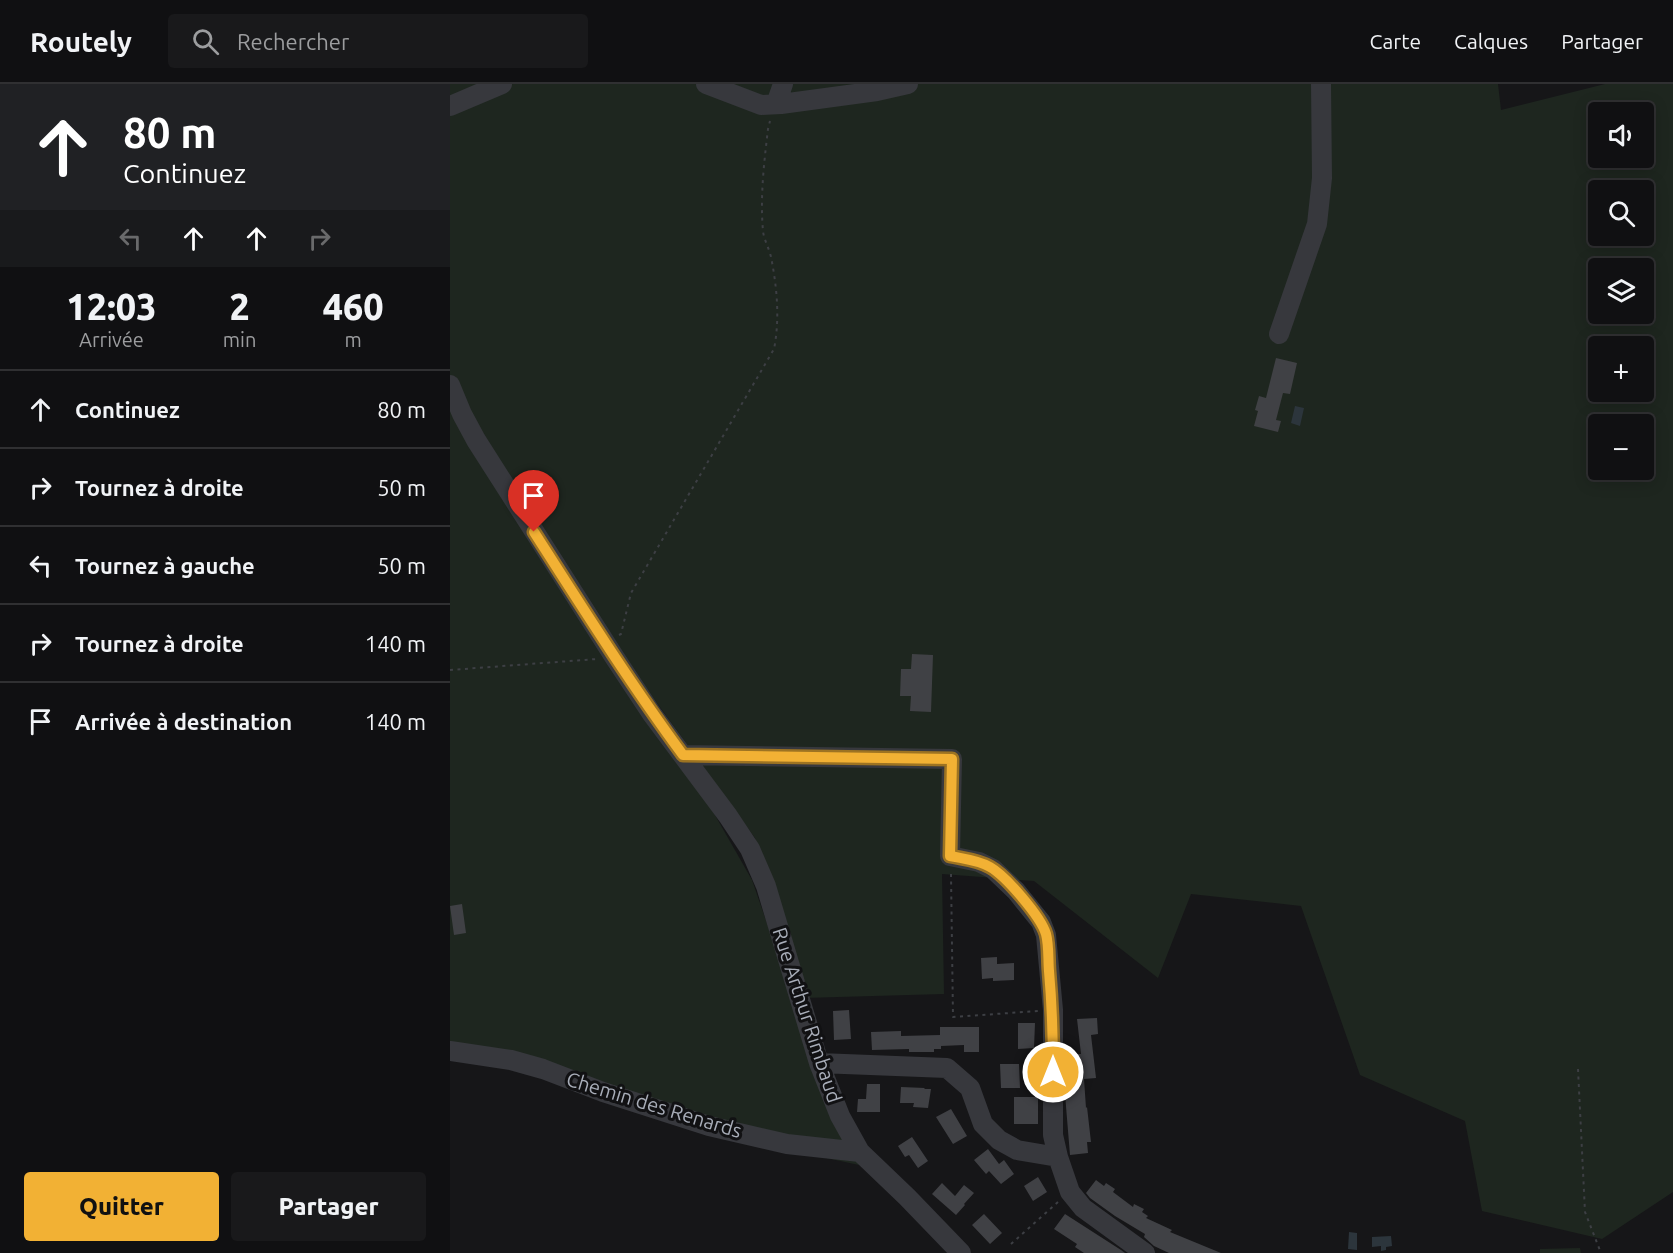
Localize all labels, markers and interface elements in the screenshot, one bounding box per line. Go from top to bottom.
search box [168,14,588,68]
icon: search [189,25,222,58]
text: Routely [30,26,132,57]
text: Rechercher [237,29,349,54]
text: Carte [1370,29,1421,53]
text: Calques [1454,29,1528,53]
text: Partager [1561,29,1643,53]
map controls [1588,102,1654,480]
button: sound [1588,102,1654,168]
icon: ahead [24,108,102,186]
text: 80 m [123,109,217,156]
text: Continuez [123,158,246,188]
button: search [1588,180,1654,246]
icon: left [114,222,147,255]
icon: ahead [177,222,210,255]
icon: ahead [240,222,273,255]
icon: right [303,222,336,255]
button: layers [1588,258,1654,324]
text: 12:03 [66,286,156,327]
text: 2 [229,286,250,327]
text: 460 [323,286,384,327]
text: Arrivée [79,328,144,351]
text: min [223,328,256,351]
text: m [345,328,362,351]
button: + [1588,336,1654,402]
icon: ahead [24,393,57,426]
text: Continuez [75,397,180,422]
text: 80 m [377,397,426,422]
button: − [1588,414,1654,480]
pin [508,470,559,532]
icon: right [24,471,57,504]
text: Tournez à droite [75,475,244,500]
text: 50 m [377,475,426,500]
icon: arrive [517,479,550,512]
icon: left [24,549,57,582]
text: Tournez à gauche [75,553,255,578]
text: 50 m [377,553,426,578]
icon: right [24,627,57,660]
text: Tournez à droite [75,631,244,656]
text: 140 m [365,631,426,656]
icon: arrive [24,705,57,738]
text: Arrivée à destination [75,709,292,734]
text: 140 m [365,709,426,734]
street label: Rue Arthur Rimbaud [768,924,847,1105]
position arrow [1021,1040,1085,1104]
street label: Chemin des Renards [564,1067,745,1142]
button: Quitter [24,1172,219,1241]
button: Partager [231,1172,426,1241]

